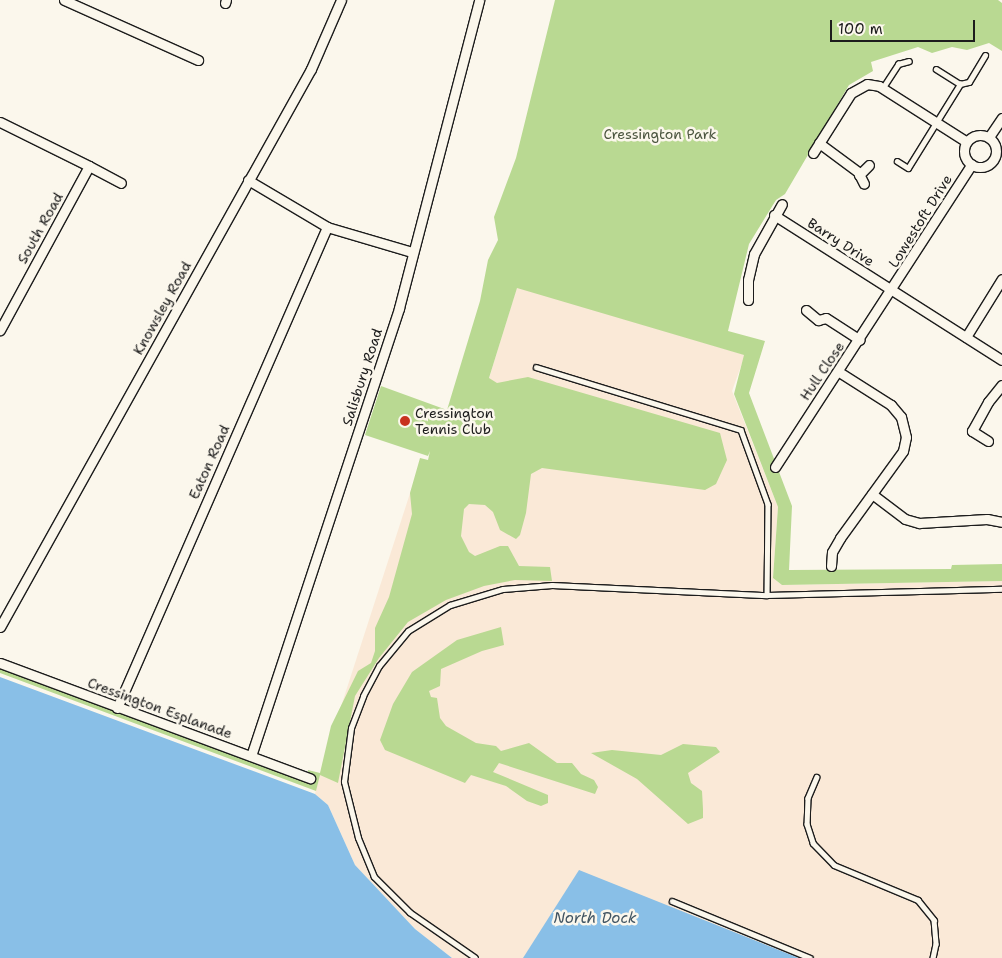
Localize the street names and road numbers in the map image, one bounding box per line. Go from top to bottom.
street label: Lowestoft Drive [885,171,955,271]
street label: South Road [14,190,66,266]
street label: Barry Drive [804,214,878,270]
street label: Knowsley Road [129,258,195,358]
street label: Salisbury Road [338,326,386,428]
street label: Hull Close [796,338,848,404]
street label: Eaton Road [185,422,233,502]
street label: Cressington Esplanade [85,674,235,742]

